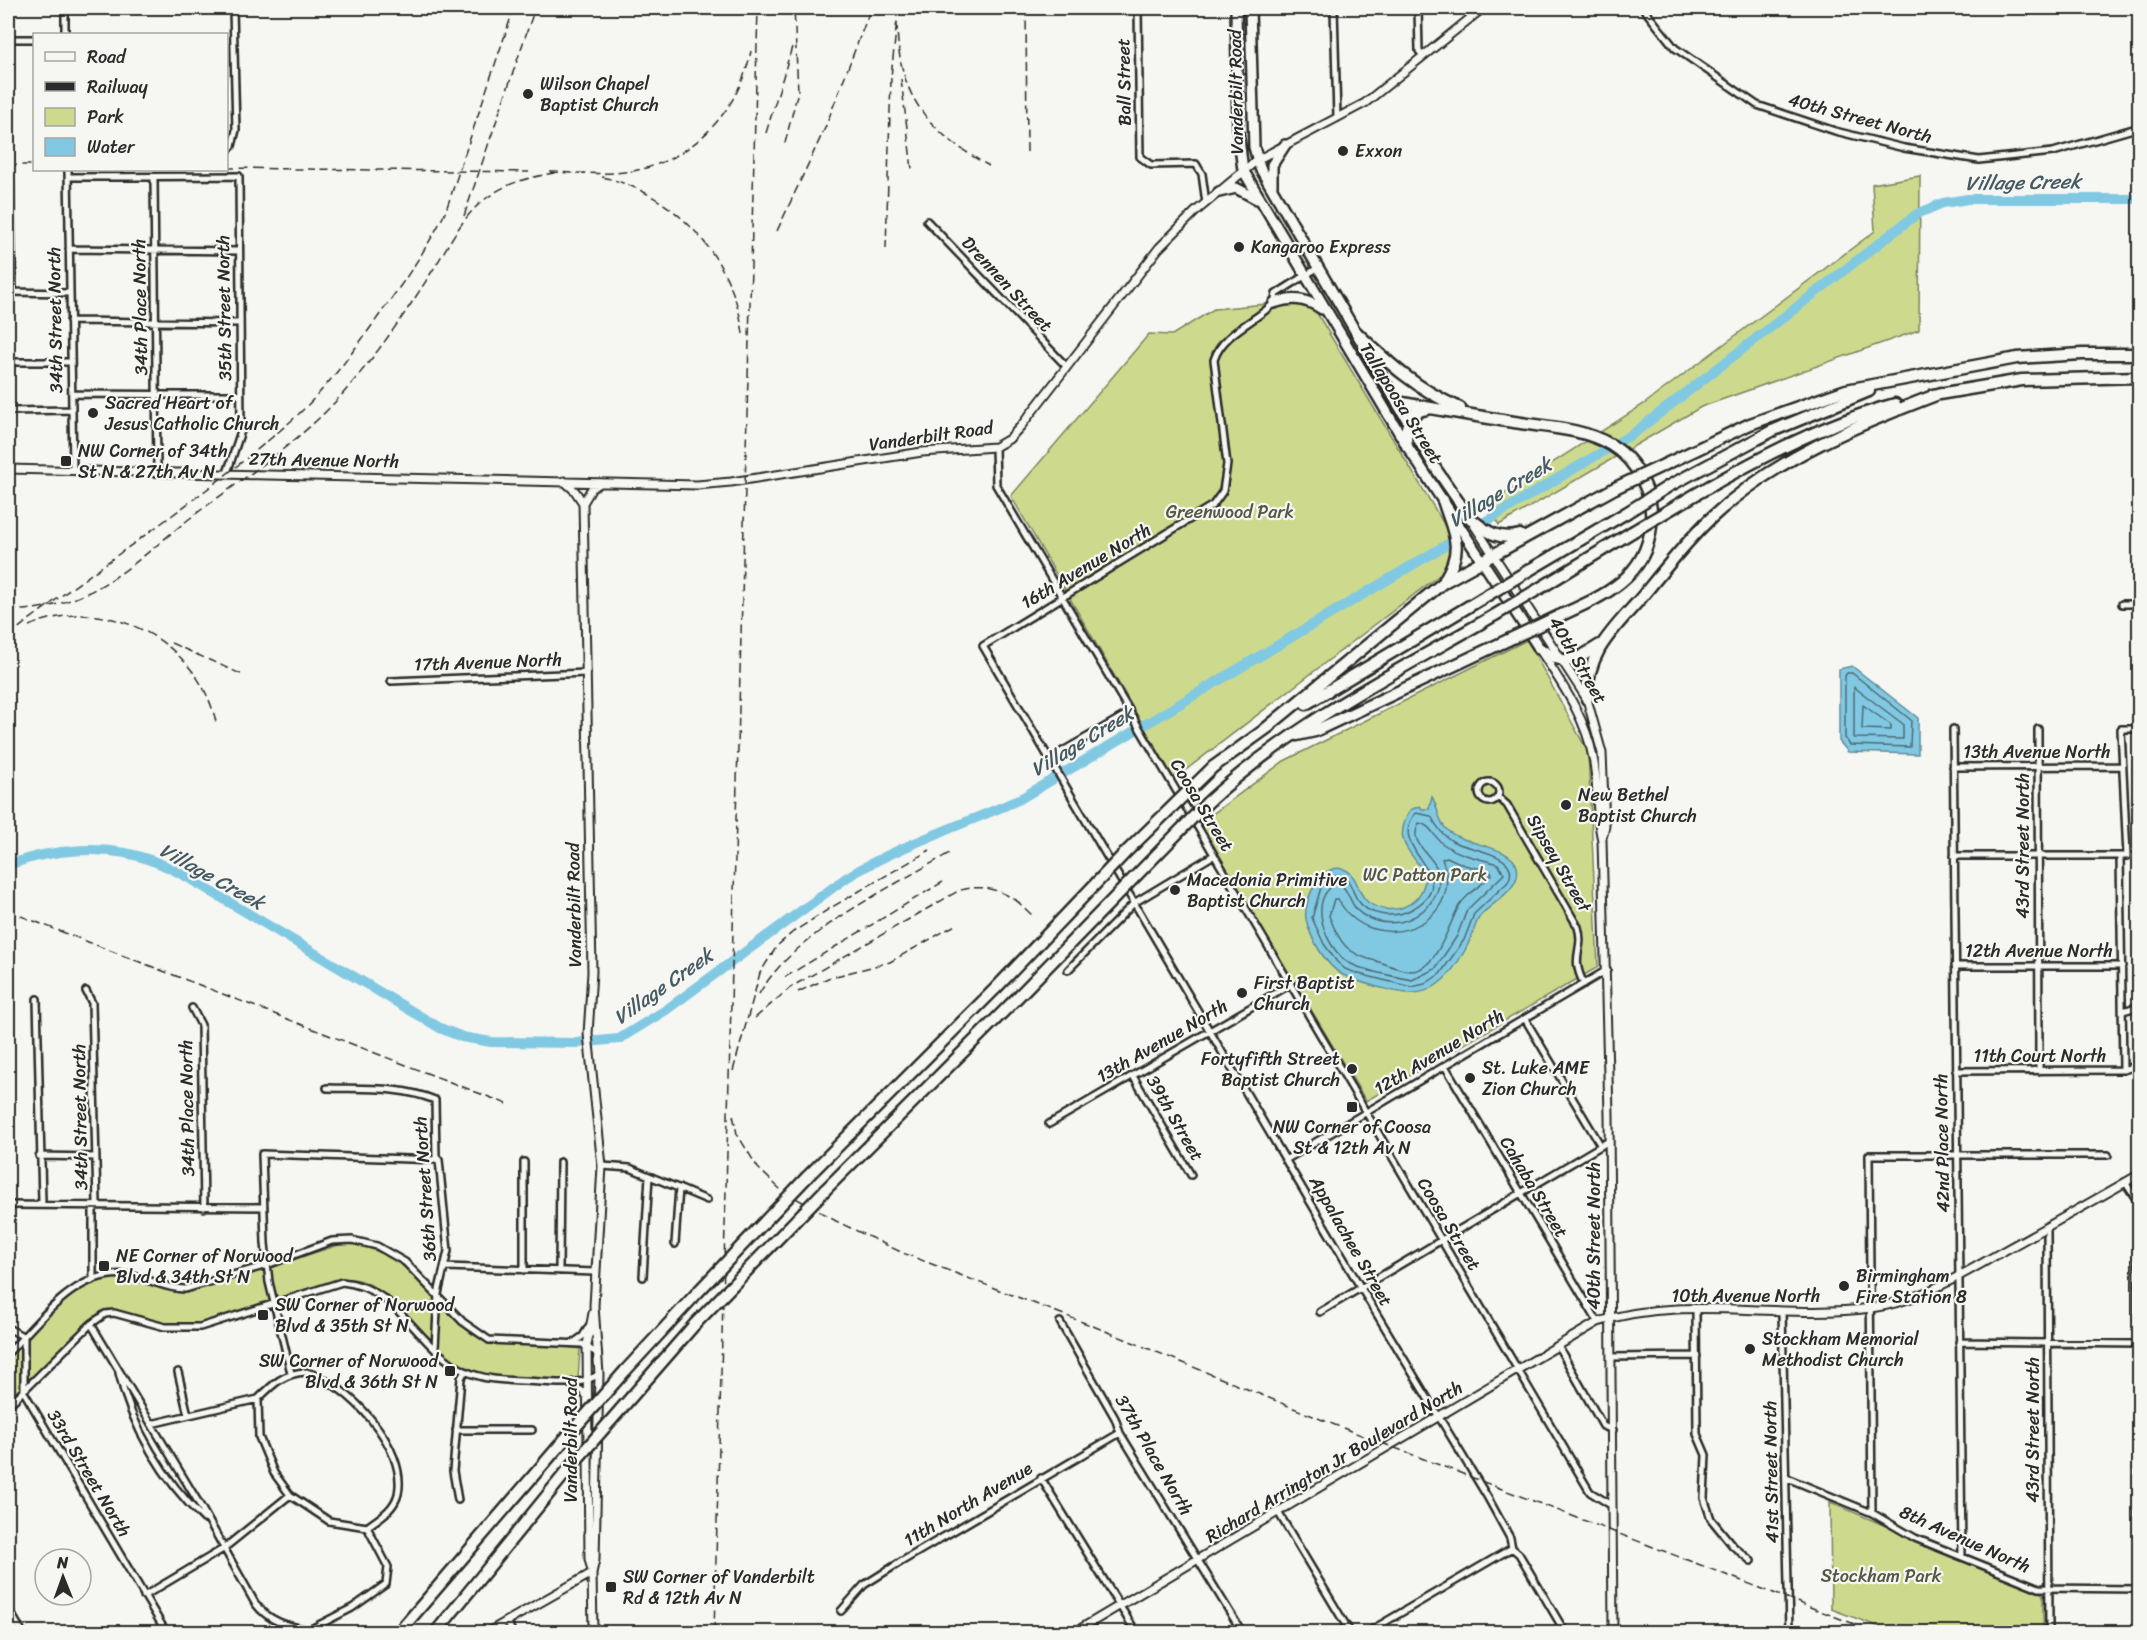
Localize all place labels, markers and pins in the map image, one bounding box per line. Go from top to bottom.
place label: Wilson Chapel Baptist Church [540,68,659,121]
marker: Wilson Chapel Baptist Church [521,87,535,101]
place label: Exxon [1355,135,1403,167]
marker: Exxon [1336,144,1350,158]
place label: Kangaroo Express [1251,231,1392,263]
marker: Kangaroo Express [1232,240,1246,254]
place label: Sacred Heart of Jesus Catholic Church [104,387,280,440]
marker: Sacred Heart of Jesus Catholic Church [86,406,100,420]
place label: NW Corner of 34th St N & 27th Av N [78,435,228,488]
marker: NW Corner of 34th St N & 27th Av N [59,454,73,468]
place label: New Bethel Baptist Church [1578,779,1697,832]
marker: New Bethel Baptist Church [1559,798,1573,812]
place label: Macedonia Primitive Baptist Church [1187,864,1347,917]
marker: Macedonia Primitive Baptist Church [1168,883,1182,897]
place label: First Baptist Church [1254,967,1355,1020]
marker: First Baptist Church [1235,986,1249,1000]
place label: Fortyfifth Street Baptist Church [1201,1043,1340,1096]
place label: St. Luke AME Zion Church [1482,1052,1590,1105]
marker: Fortyfifth Street Baptist Church [1345,1062,1359,1076]
marker: St. Luke AME Zion Church [1463,1071,1477,1085]
marker: NW Corner of Coosa St & 12th Av N [1345,1100,1359,1114]
place label: NW Corner of Coosa St & 12th Av N [1273,1111,1431,1164]
place label: NE Corner of Norwood Blvd & 34th St N [116,1240,294,1293]
marker: NE Corner of Norwood Blvd & 34th St N [97,1259,111,1273]
place label: Birmingham Fire Station 8 [1856,1260,1967,1313]
marker: Birmingham Fire Station 8 [1837,1279,1851,1293]
place label: SW Corner of Norwood Blvd & 35th St N [275,1289,455,1342]
marker: SW Corner of Norwood Blvd & 35th St N [256,1308,270,1322]
place label: Stockham Memorial Methodist Church [1762,1323,1920,1376]
marker: Stockham Memorial Methodist Church [1743,1342,1757,1356]
place label: SW Corner of Norwood Blvd & 36th St N [259,1345,440,1398]
marker: SW Corner of Norwood Blvd & 36th St N [443,1364,457,1378]
place label: SW Corner of Vanderbilt Rd & 12th Av N [623,1561,815,1614]
marker: SW Corner of Vanderbilt Rd & 12th Av N [604,1580,618,1594]

